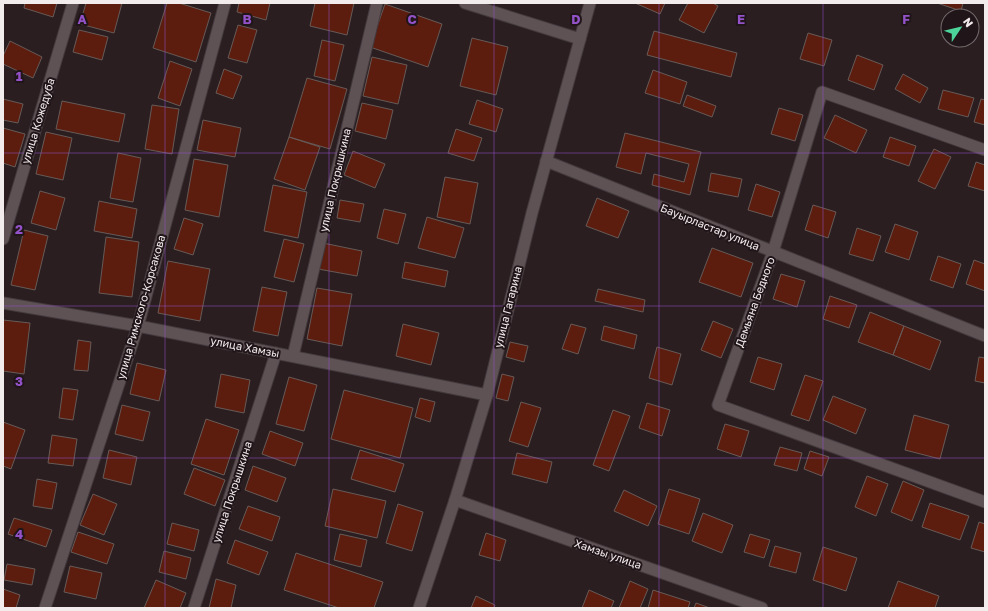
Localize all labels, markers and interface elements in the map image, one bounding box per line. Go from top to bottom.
north arrow [940,8,980,48]
text: A [77,11,87,27]
text: B [242,11,252,27]
text: C [407,11,417,27]
text: D [571,11,581,27]
text: E [737,11,745,27]
text: F [902,11,910,27]
text: N [961,15,976,29]
text: 1 [16,68,23,84]
street label: улица Кожедуба [18,76,57,165]
street label: улица Покрышкина [316,127,353,233]
street label: Бауырластар улица [659,201,762,252]
text: 2 [15,221,23,237]
street label: улица Римского-Корсакова [114,233,167,380]
street label: Демьяна Бедного [732,255,777,349]
street label: улица Гагарина [491,265,524,349]
street label: улица Хамзы [209,333,281,360]
text: 3 [15,373,23,389]
street label: улица Покрышкина [209,440,254,544]
text: 4 [15,526,23,542]
street label: Хамзы улица [573,536,643,571]

